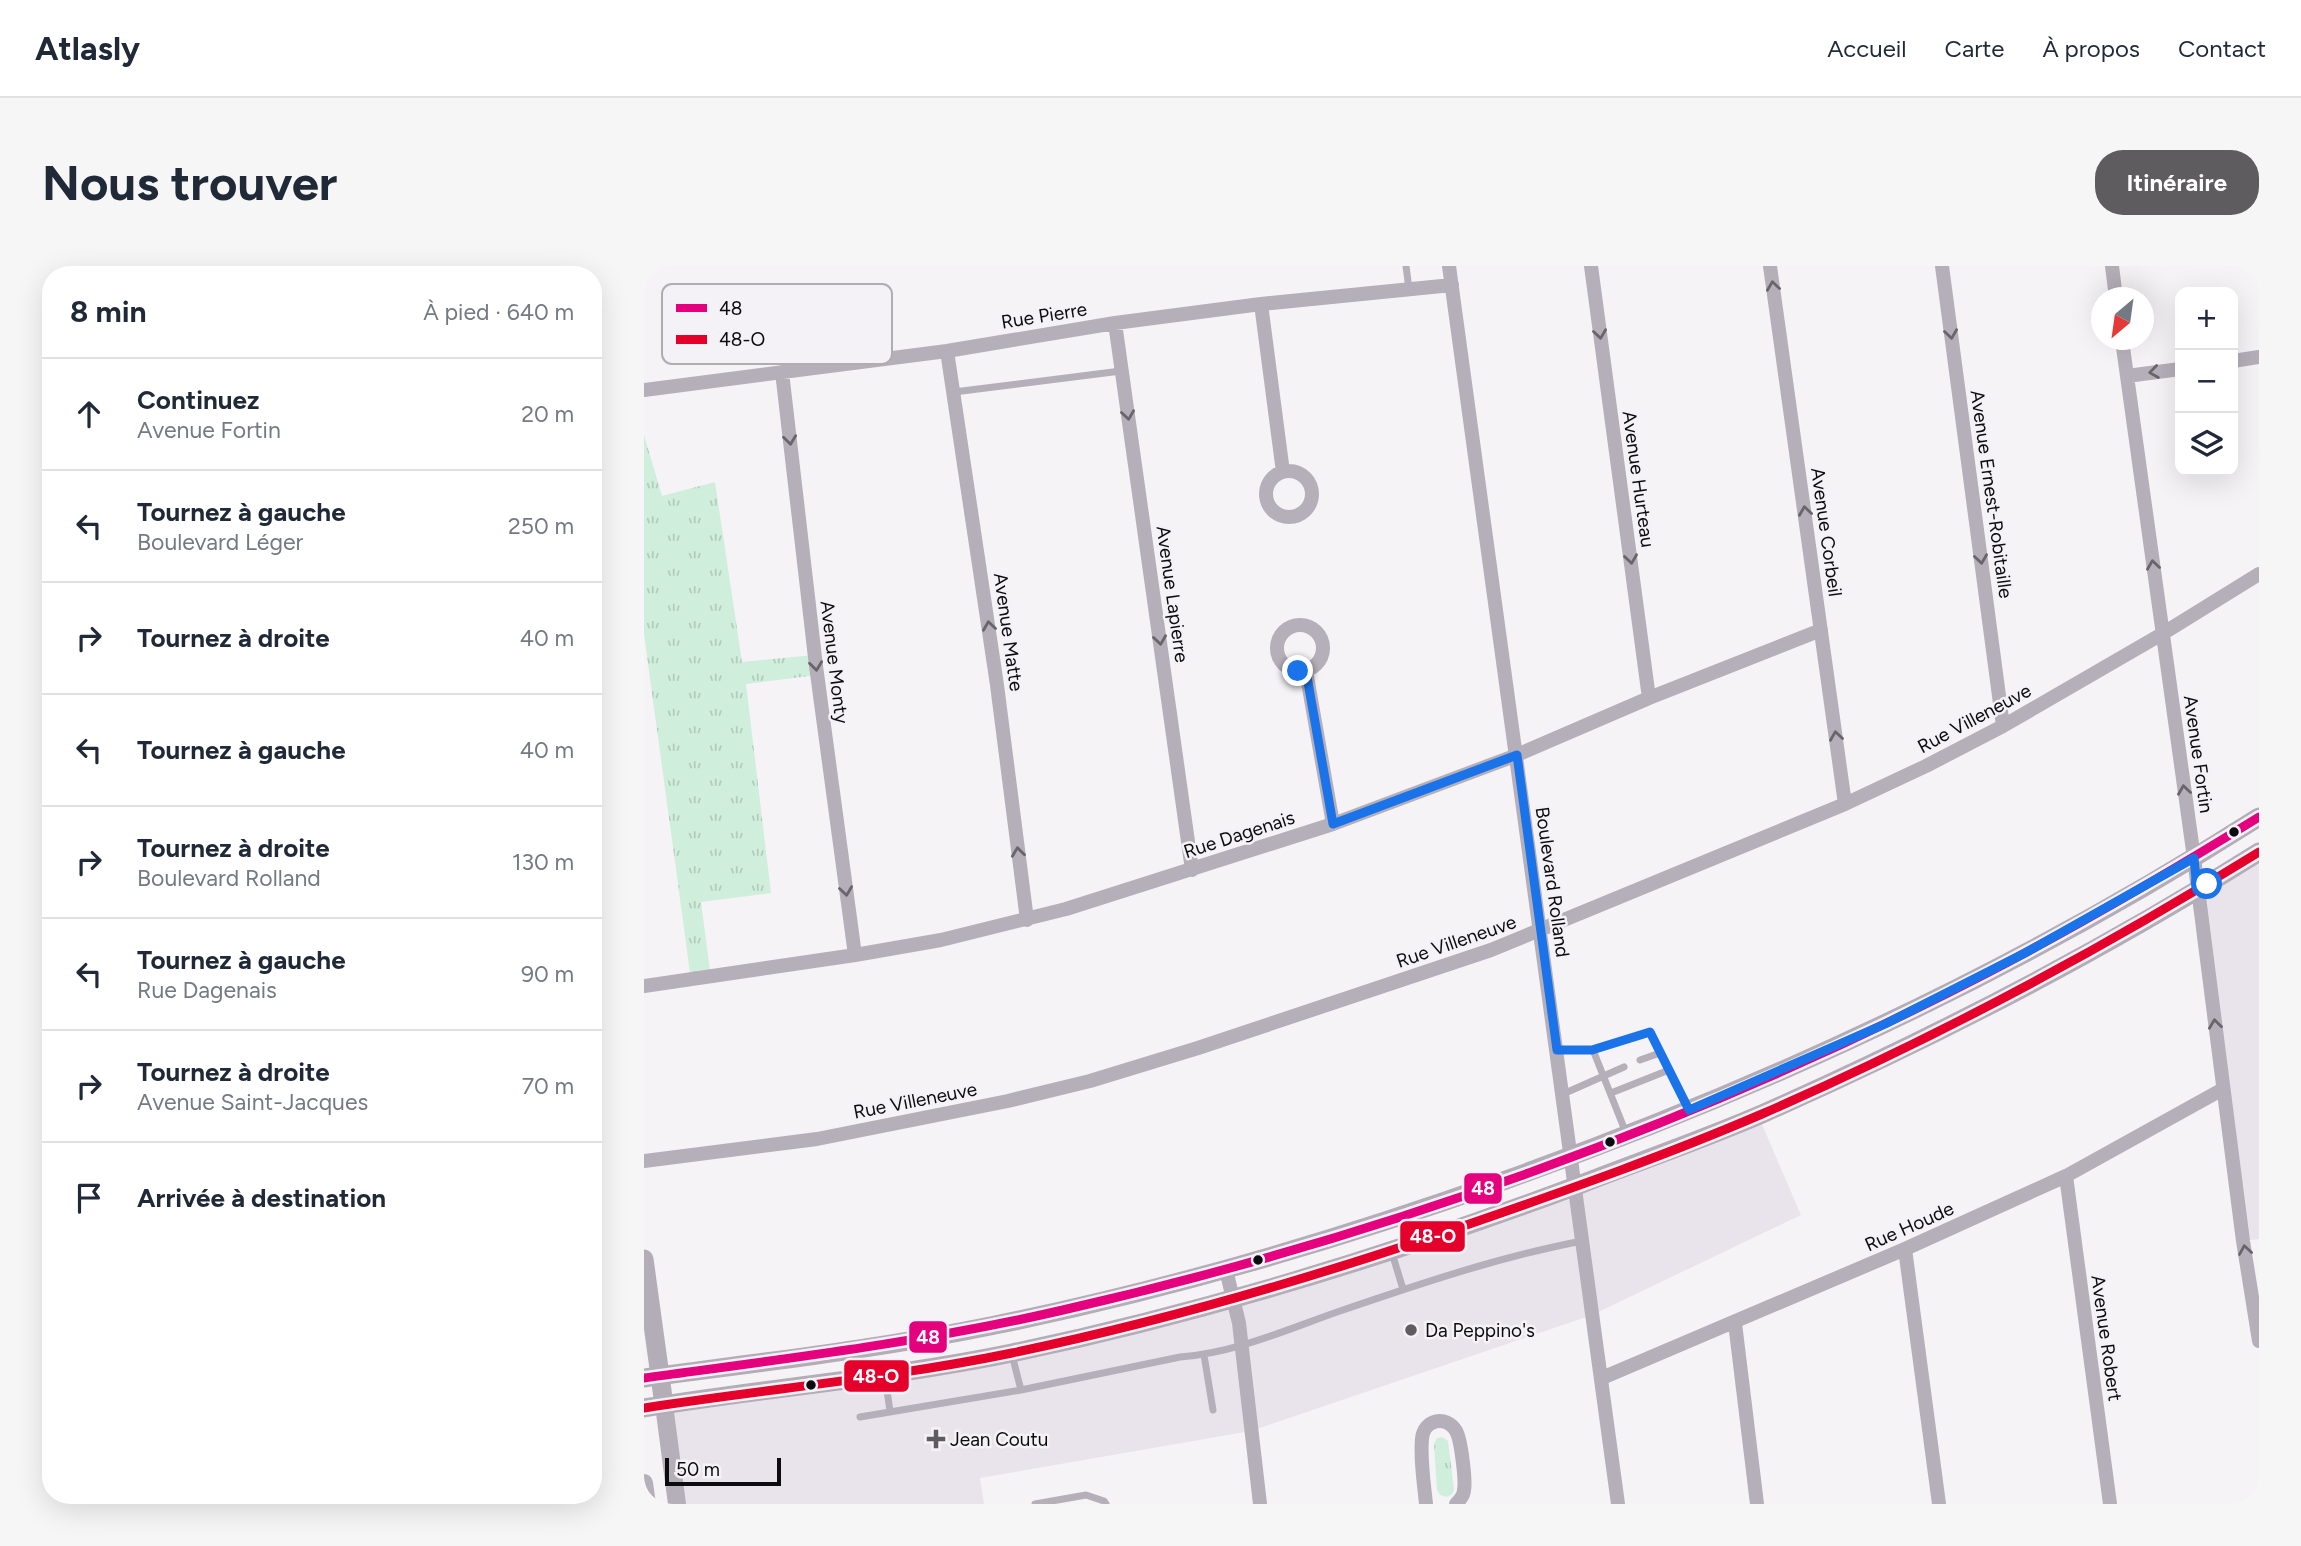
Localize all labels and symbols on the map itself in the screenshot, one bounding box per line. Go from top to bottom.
one-way arrow [1766,280,1781,292]
legend [662,284,892,364]
north arrow [2091,287,2154,350]
text: 48 [719,297,742,320]
street label: Rue Pierre [1000,297,1089,334]
text: 48-O [719,328,765,351]
one-way arrow [1593,328,1608,339]
one-way arrow [1943,328,1958,340]
one-way arrow [2148,365,2160,380]
street label: Avenue Ernest-Robitaille [1966,388,2018,600]
one-way arrow [1120,409,1135,421]
street label: Avenue Hurteau [1618,409,1659,549]
one-way arrow [782,434,797,446]
street label: Avenue Corbeil [1806,466,1847,598]
one-way arrow [1797,505,1812,517]
street label: Avenue Lapierre [1152,524,1193,664]
one-way arrow [1623,553,1638,565]
one-way arrow [1973,553,1988,565]
one-way arrow [2145,559,2160,571]
street label: Avenue Matte [989,571,1028,693]
street label: Avenue Monty [816,599,853,725]
one-way arrow [981,620,996,632]
one-way arrow [1153,634,1168,646]
route end [1282,655,1313,686]
one-way arrow [808,660,823,672]
street label: Rue Villeneuve [1913,679,2035,758]
street label: Avenue Fortin [2179,694,2218,814]
one-way arrow [1828,731,1843,742]
one-way arrow [2177,784,2192,796]
street label: Boulevard Rolland [1531,805,1574,959]
street label: Rue Dagenais [1181,806,1298,863]
unlabelled marker [2227,825,2241,839]
one-way arrow [1011,846,1026,858]
route start [2191,868,2222,899]
one-way arrow [839,886,854,897]
street label: Rue Villeneuve [1393,910,1519,973]
one-way arrow [2207,1018,2222,1030]
street label: Rue Villeneuve [851,1077,979,1124]
unlabelled marker [1603,1135,1617,1149]
line badge: 48 [1463,1172,1503,1205]
text: 48 [1471,1177,1495,1200]
street label: Rue Houde [1861,1197,1957,1256]
line badge: 48-O [1399,1220,1466,1253]
text: 48-O [1410,1225,1456,1248]
one-way arrow [2238,1244,2253,1256]
unlabelled marker [1251,1253,1265,1267]
street label: Avenue Robert [2086,1274,2127,1403]
place label: Da Peppino's [1425,1319,1535,1342]
line badge: 48 [908,1320,948,1354]
marker: Da Peppino's [1403,1322,1419,1338]
text: 48 [916,1326,940,1349]
line badge: 48-O [843,1359,910,1393]
text: 48-O [853,1365,899,1388]
unlabelled marker [804,1378,818,1392]
place label: Jean Coutu [950,1428,1048,1451]
marker: Jean Coutu [928,1431,944,1447]
scale bar [665,1455,780,1487]

